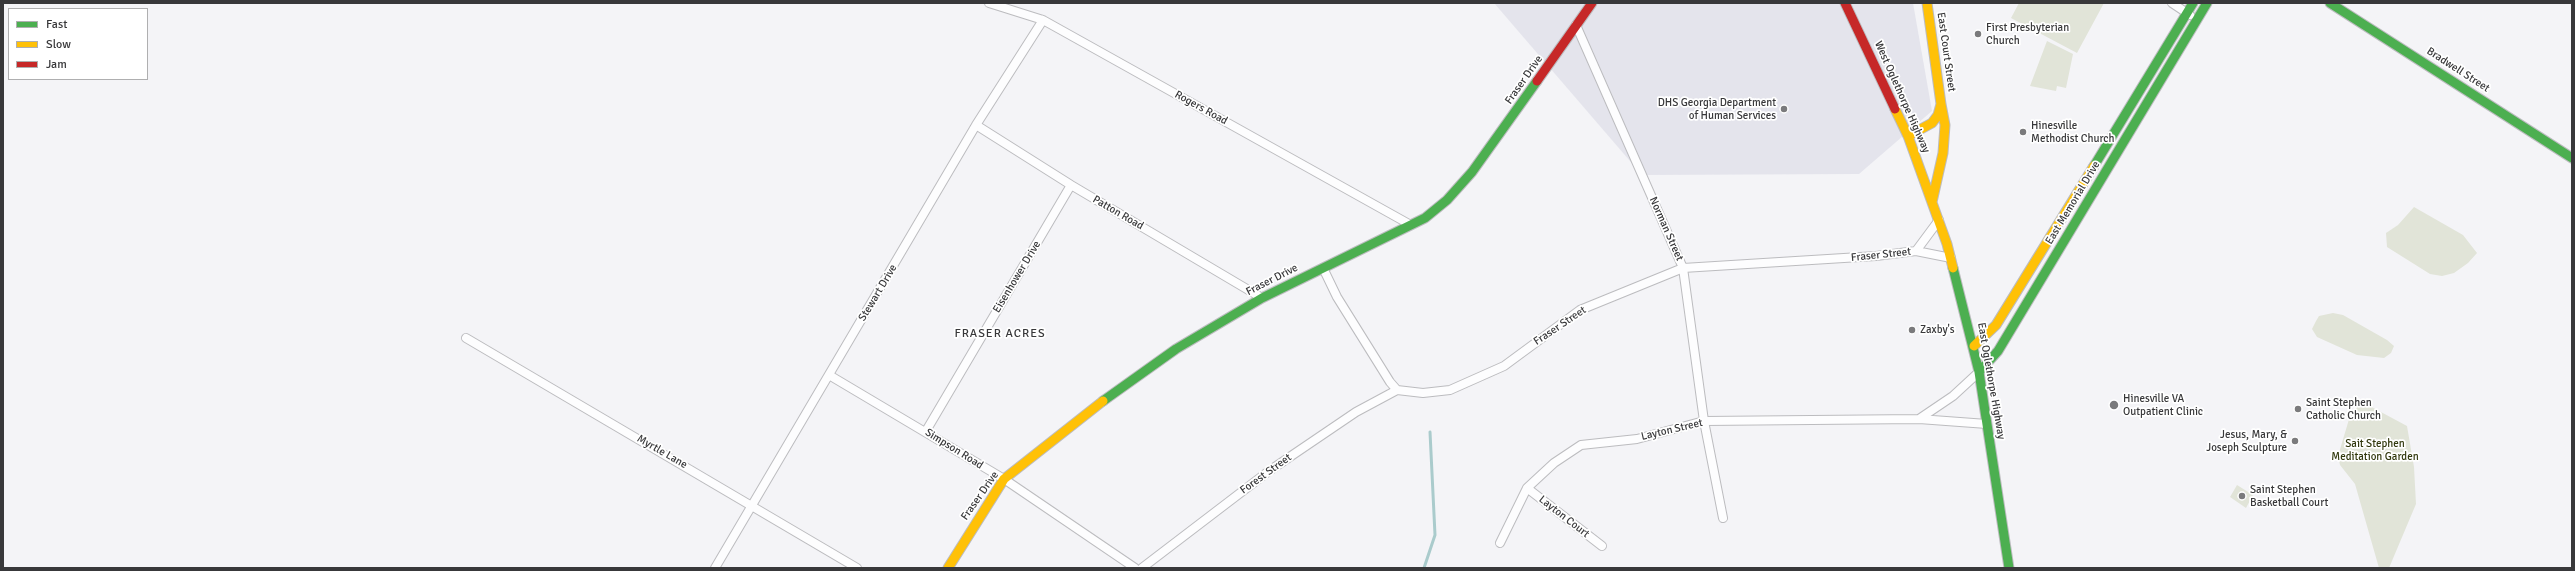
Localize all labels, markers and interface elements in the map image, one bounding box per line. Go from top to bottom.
legend [8,8,148,80]
street label: East Court Street [1934,11,1958,93]
text: Fast [46,17,67,32]
place label: First Presbyterian Church [1986,21,2069,47]
marker: First Presbyterian Church [1973,29,1983,39]
text: Slow [46,37,71,52]
street label: West Oglethorpe Highway [1871,39,1933,155]
street label: Bradwell Street [2424,45,2492,95]
street label: Fraser Drive [1502,53,1546,107]
text: Jam [46,57,67,72]
street label: Rogers Road [1172,88,1230,128]
place label: DHS Georgia Department of Human Services [1658,96,1776,122]
marker: DHS Georgia Department of Human Services [1779,104,1789,114]
place label: Hinesville Methodist Church [2031,119,2114,145]
marker: Hinesville Methodist Church [2018,127,2028,137]
street label: East Memorial Drive [2043,159,2103,247]
street label: Patton Road [1090,193,1146,233]
street label: Norman Street [1646,195,1686,263]
street label: Eisenhower Drive [990,239,1044,315]
street label: Fraser Street [1850,245,1912,265]
street label: Fraser Drive [1244,261,1300,299]
street label: Stewart Drive [856,262,900,324]
street label: Fraser Street [1531,304,1589,348]
street label: East Oglethorpe Highway [1974,322,2008,440]
place label: Zaxby's [1920,323,1955,337]
marker: Zaxby's [1907,325,1917,335]
district label: FRASER ACRES [954,327,1046,341]
place label: Hinesville VA Outpatient Clinic [2123,392,2203,418]
place label: Saint Stephen Catholic Church [2306,396,2381,422]
marker: Hinesville VA Outpatient Clinic [2108,399,2120,411]
marker: Saint Stephen Catholic Church [2293,404,2303,414]
street label: Layton Street [1640,416,1704,444]
street label: Simpson Road [922,426,986,472]
place label: Jesus, Mary, & Joseph Sculpture [2206,428,2287,454]
street label: Myrtle Lane [634,432,690,472]
marker: Jesus, Mary, & Joseph Sculpture [2290,436,2300,446]
park label: Sait Stephen Meditation Garden [2331,437,2419,463]
street label: Forest Street [1238,451,1294,497]
street label: Fraser Drive [958,469,1002,523]
place label: Saint Stephen Basketball Court [2250,483,2328,509]
marker: Saint Stephen Basketball Court [2237,491,2247,501]
street label: Layton Court [1536,493,1592,541]

